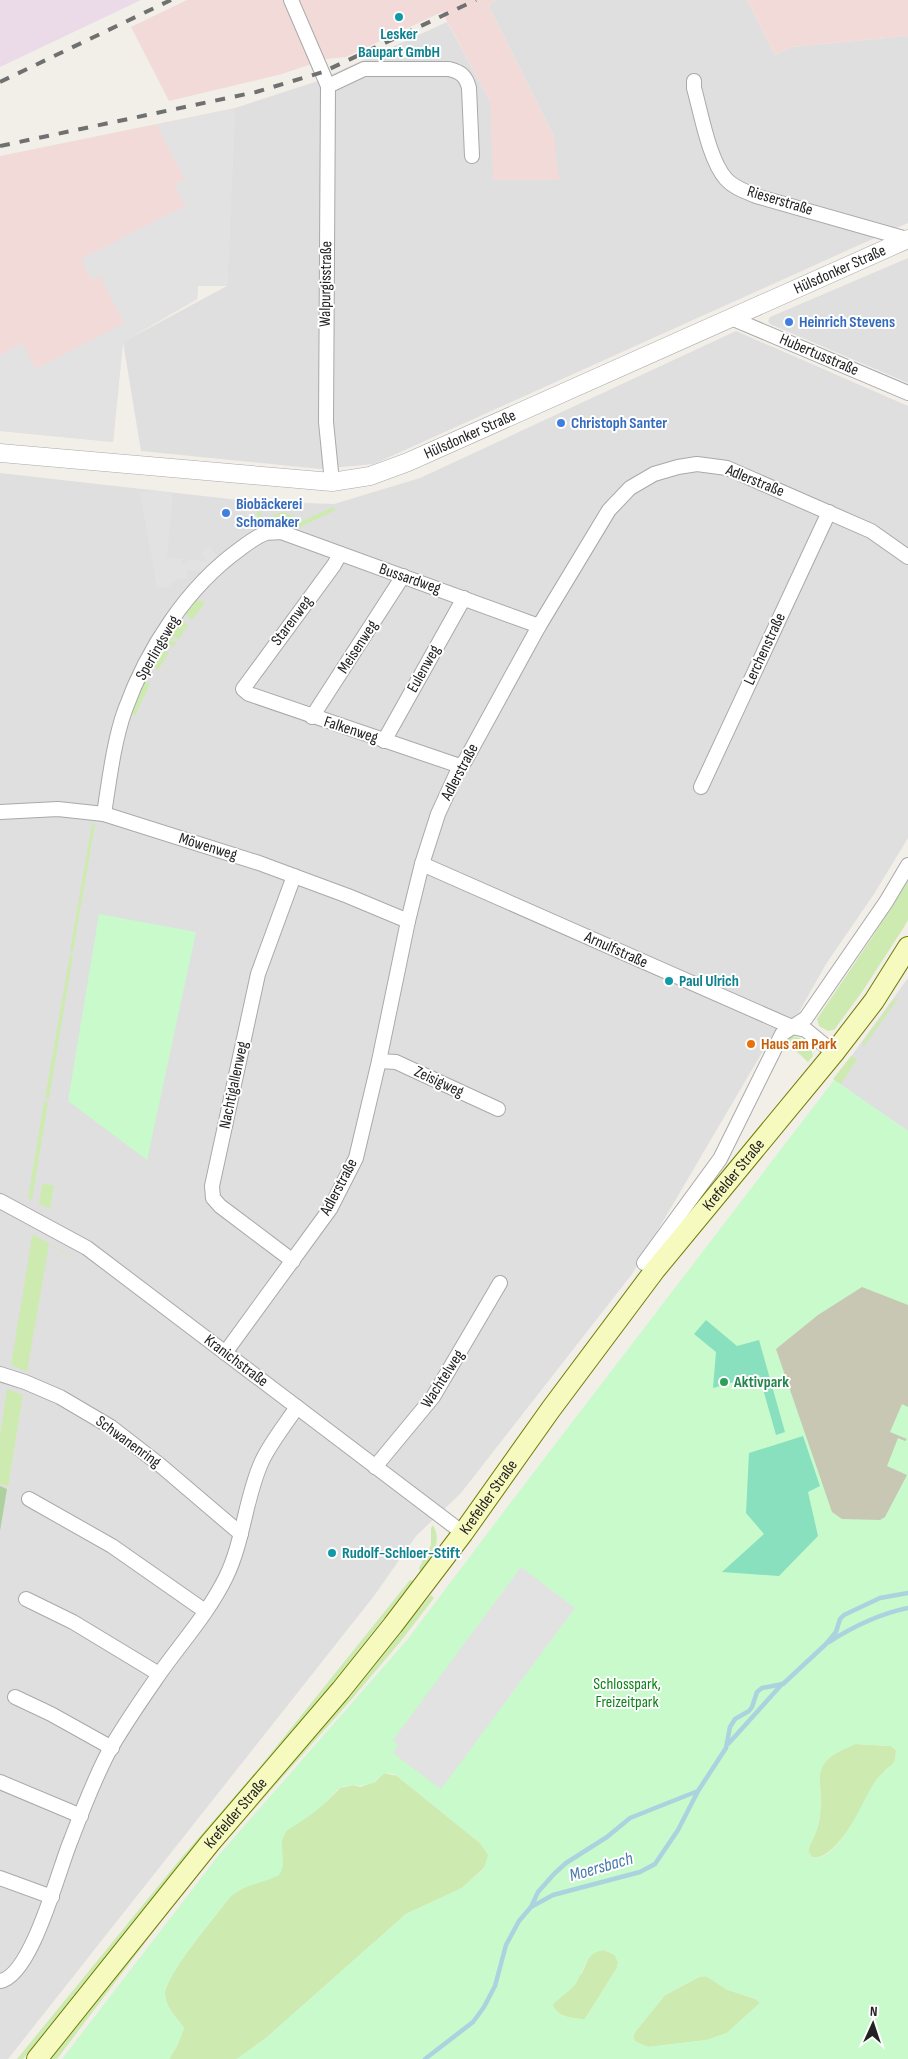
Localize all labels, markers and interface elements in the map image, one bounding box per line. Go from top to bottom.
marker: Lesker Baupart GmbH [393,11,405,23]
place label: Lesker Baupart GmbH [358,25,440,62]
street label: Rieserstraße [745,182,815,220]
street label: Walpurgisstraße [316,241,336,327]
street label: Hülsdonker Straße [791,241,889,298]
place label: Heinrich Stevens [799,313,895,332]
marker: Heinrich Stevens [783,316,795,328]
street label: Hubertusstraße [777,330,861,380]
street label: Hülsdonker Straße [421,406,519,463]
place label: Christoph Santer [571,414,667,433]
marker: Christoph Santer [555,417,567,429]
street label: Adlerstraße [722,460,787,501]
place label: Biobäckerei Schomaker [236,495,302,532]
marker: Biobäckerei Schomaker [220,507,232,519]
street label: Bussardweg [377,560,443,598]
street label: Starenweg [267,592,317,650]
street label: Lerchenstraße [740,610,790,688]
street label: Sperlingsweg [132,612,184,684]
street label: Meisenweg [334,617,382,677]
street label: Eulenweg [403,642,445,696]
street label: Falkenweg [322,712,380,748]
street label: Adlerstraße [437,740,483,804]
street label: Möwenweg [177,829,239,865]
street label: Arnulfstraße [581,927,651,972]
place label: Paul Ulrich [679,972,739,991]
marker: Paul Ulrich [663,975,675,987]
place label: Haus am Park [761,1035,837,1054]
marker: Haus am Park [745,1038,757,1050]
street label: Nachtigallenweg [215,1040,253,1130]
street label: Zeisigweg [411,1062,467,1102]
street label: Krefelder Straße [698,1135,769,1215]
street label: Adlerstraße [316,1155,362,1219]
street label: Kranichstraße [200,1331,272,1391]
street label: Wachtelweg [417,1346,469,1412]
place label: Aktivpark [733,1373,789,1392]
marker: Aktivpark [718,1376,730,1388]
street label: Schwanenring [92,1412,164,1472]
street label: Krefelder Straße [455,1456,521,1538]
place label: Rudolf-Schloer-Stift [342,1544,460,1563]
marker: Rudolf-Schloer-Stift [326,1547,338,1559]
park label: Schlosspark, Freizeitpark [593,1675,661,1712]
street label: Krefelder Straße [200,1774,271,1852]
water label: Moersbach [567,1848,636,1886]
north arrow [848,1999,898,2049]
text: N [869,2003,878,2020]

